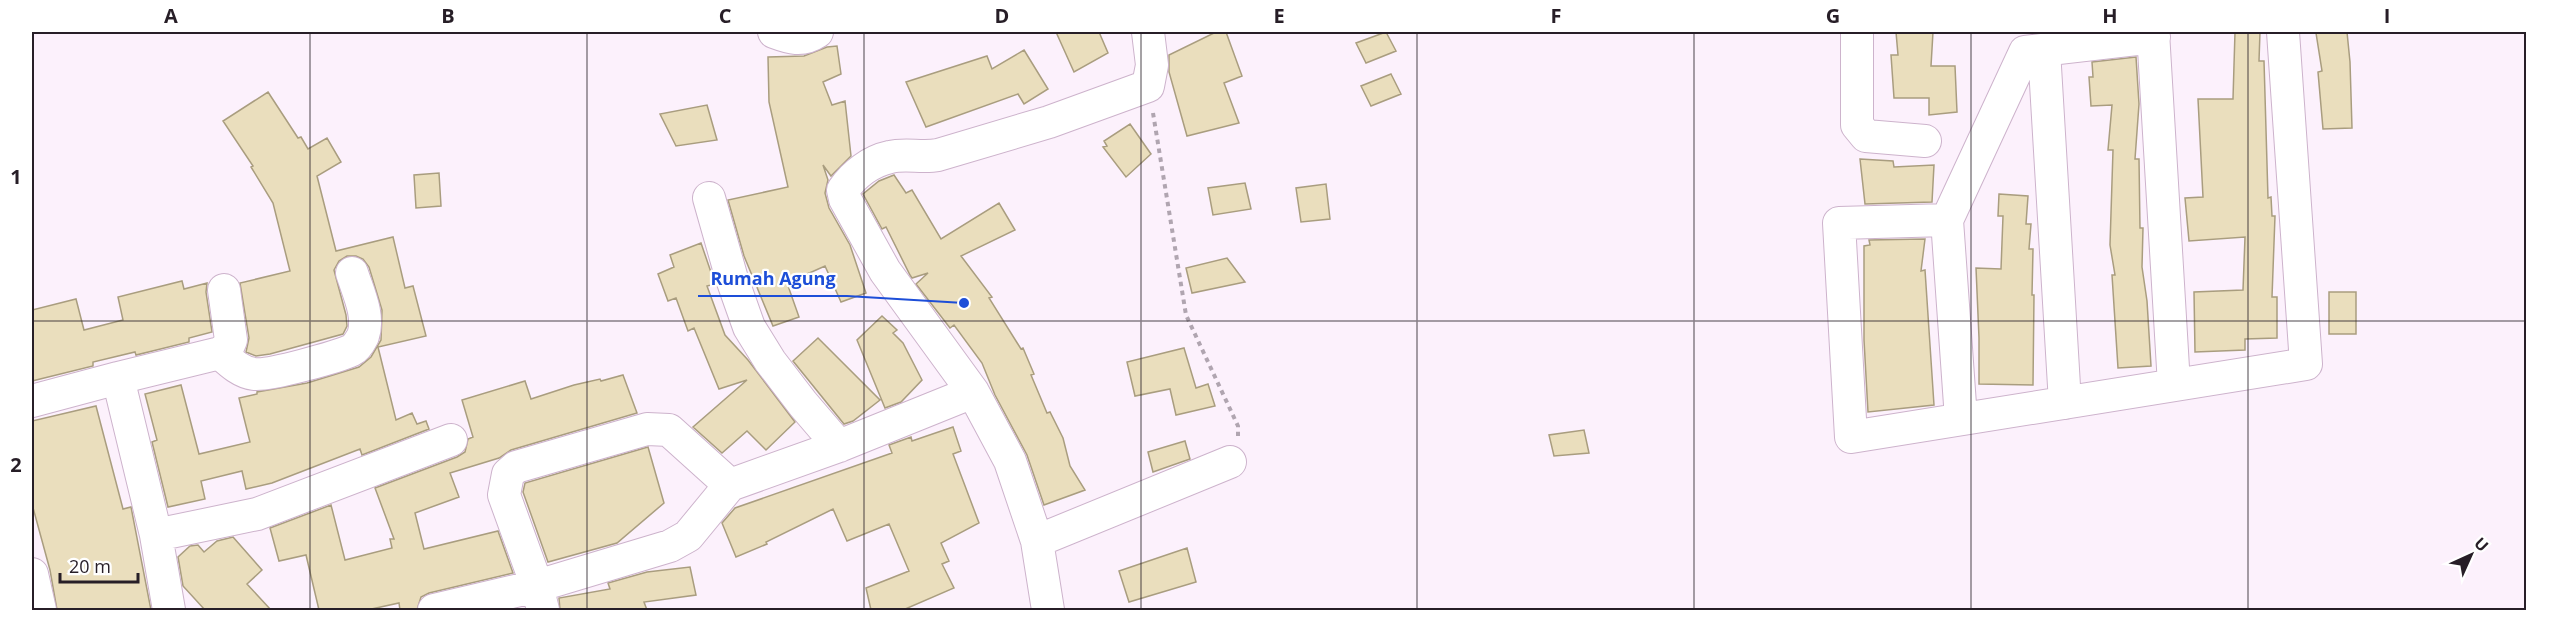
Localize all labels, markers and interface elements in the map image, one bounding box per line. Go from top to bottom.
text: A [164,2,178,29]
text: B [441,2,455,29]
text: C [719,2,732,29]
text: D [995,2,1009,29]
text: E [1273,2,1285,29]
text: F [1551,2,1561,29]
text: G [1826,2,1840,29]
text: H [2102,2,2118,29]
text: I [2384,2,2390,29]
text: 1 [10,163,22,190]
callout: Rumah Agung [698,260,847,296]
text: Rumah Agung [710,266,836,290]
text: 2 [10,451,22,478]
north arrow [2441,525,2501,585]
text: U [2470,532,2494,556]
scale bar [60,546,138,584]
text: 20 m [69,554,111,578]

